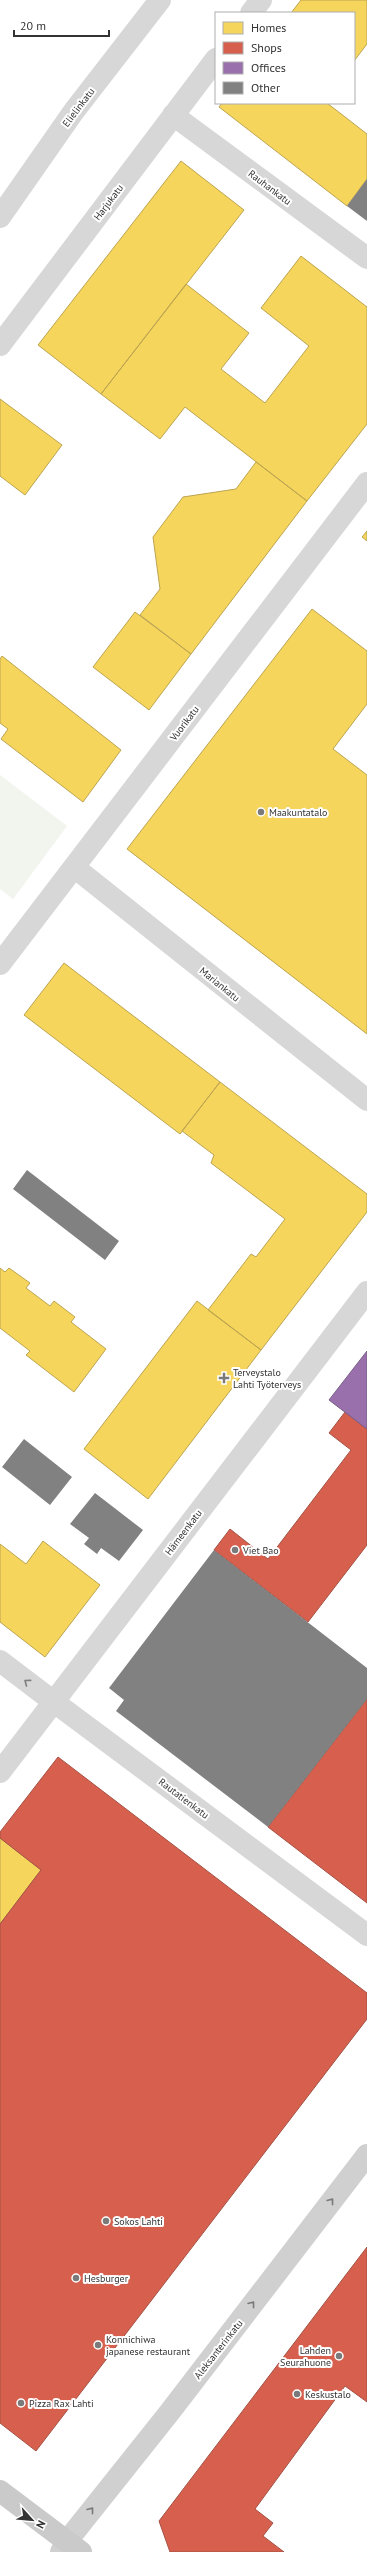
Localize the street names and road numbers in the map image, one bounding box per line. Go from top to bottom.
street label: Elielinkatu [59,85,97,129]
street label: Rauhankatu [246,167,294,208]
street label: Harjukatu [91,182,126,223]
street label: Vuorikatu [166,703,202,744]
street label: Mariankatu [197,964,242,1005]
street label: Hämeenkatu [162,1507,205,1558]
street label: Rautatienkatu [156,1775,211,1822]
street label: Aleksanterinkatu [191,2317,246,2382]

